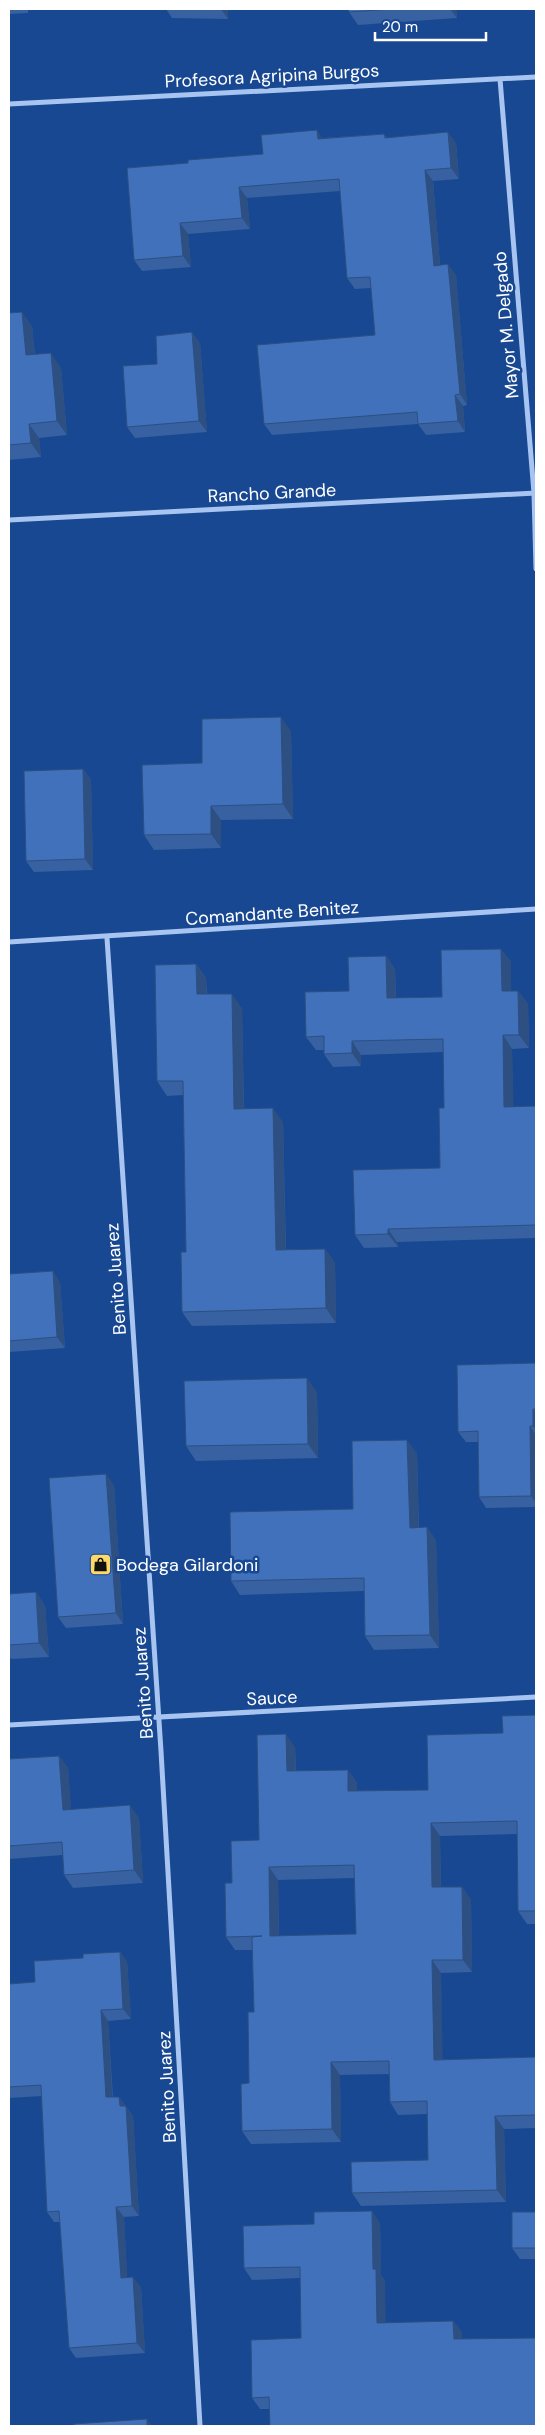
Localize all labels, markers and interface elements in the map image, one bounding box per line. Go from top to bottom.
scale bar [375,10,486,42]
text: 20 m [382,17,418,37]
street label: Profesora Agripina Burgos [164,58,380,94]
street label: Mayor M. Delgado [488,250,524,400]
street label: Rancho Grande [207,478,337,508]
street label: Comandante Benitez [184,895,360,931]
street label: Benito Juarez [100,1222,132,1336]
shop icon: Bodega Gilardoni [88,1553,112,1577]
place label: Bodega Gilardoni [116,1553,258,1577]
street label: Benito Juarez [127,1626,159,1740]
street label: Sauce [246,1685,298,1711]
street label: Benito Juarez [152,2030,182,2144]

